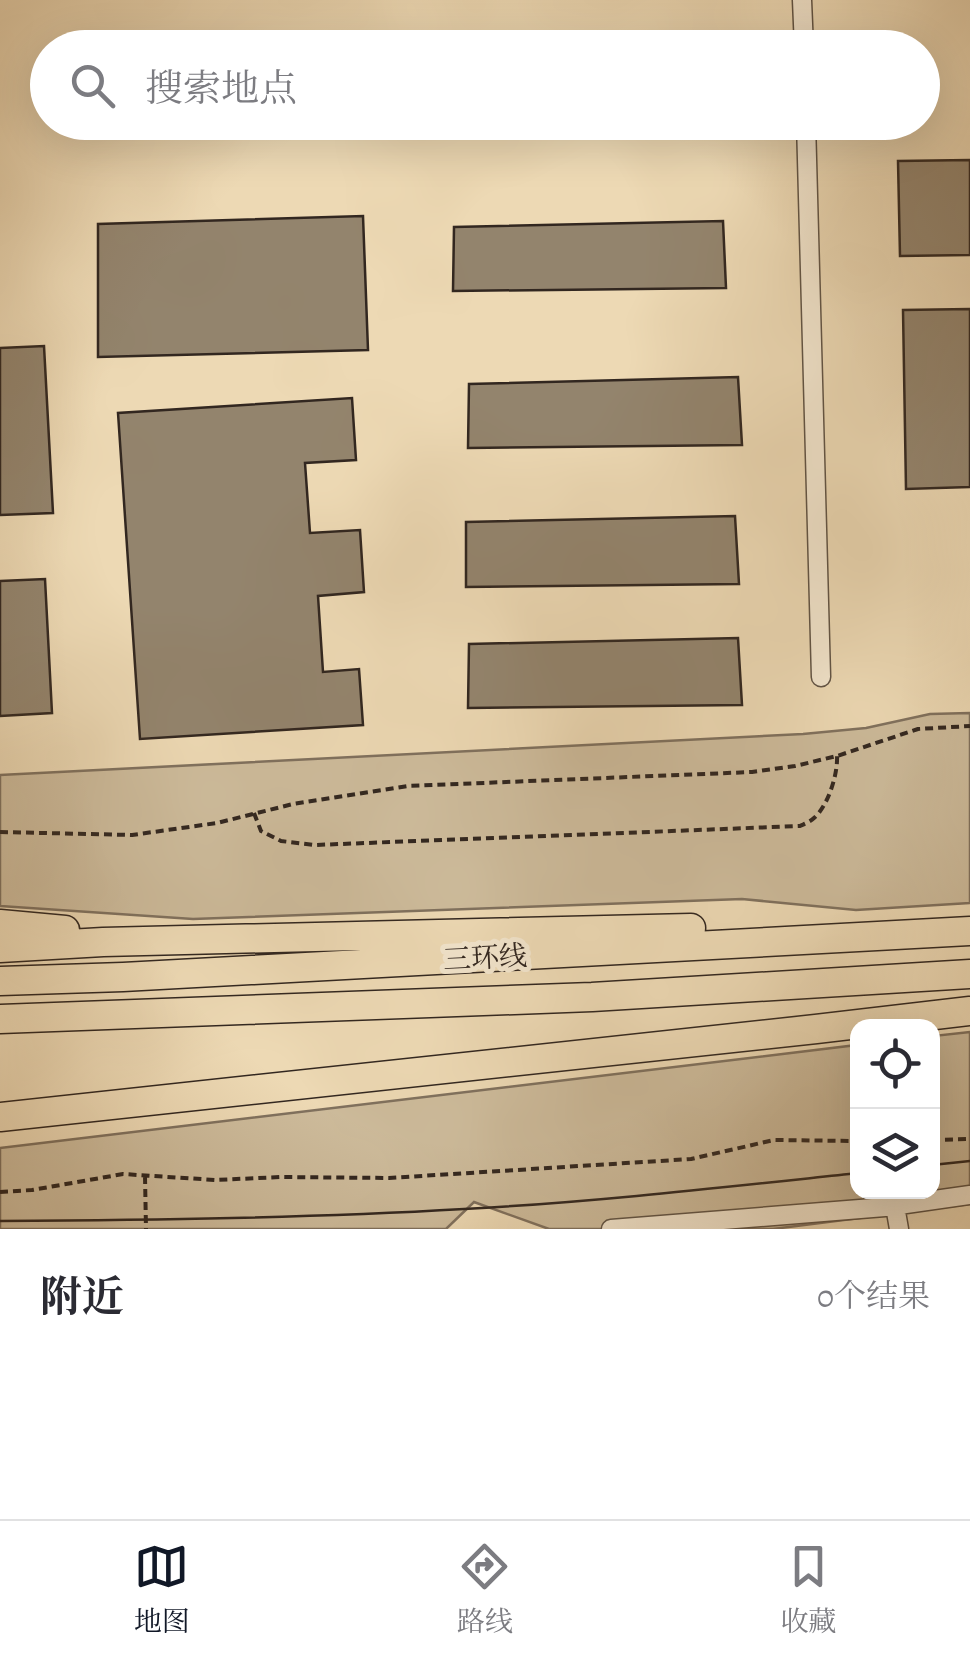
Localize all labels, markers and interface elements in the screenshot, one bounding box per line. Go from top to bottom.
search box [30,30,940,140]
icon: search [65,58,120,113]
text: 搜索地点 [145,62,297,114]
street label: 三环线 [442,937,528,979]
map controls [850,1019,940,1199]
button: locate [850,1019,940,1109]
button: layers [850,1109,940,1199]
text: 附近 [40,1268,124,1325]
text: 0个结果 [817,1274,930,1318]
tab: 地图 [134,1539,190,1641]
tab: 路线 [457,1539,513,1641]
tab: 收藏 [780,1539,836,1641]

